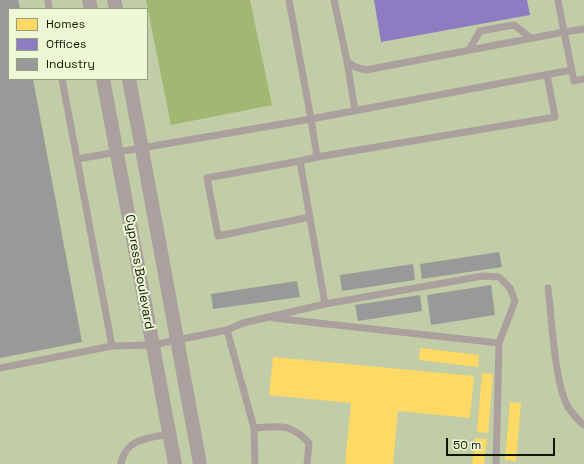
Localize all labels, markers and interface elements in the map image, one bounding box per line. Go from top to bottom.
legend [8,8,148,80]
text: Homes [46,16,85,32]
text: Offices [46,36,86,52]
text: Industry [46,56,95,72]
street label: Cypress Boulevard [121,213,157,331]
scale bar [448,430,557,456]
text: 50 m [453,437,481,453]

